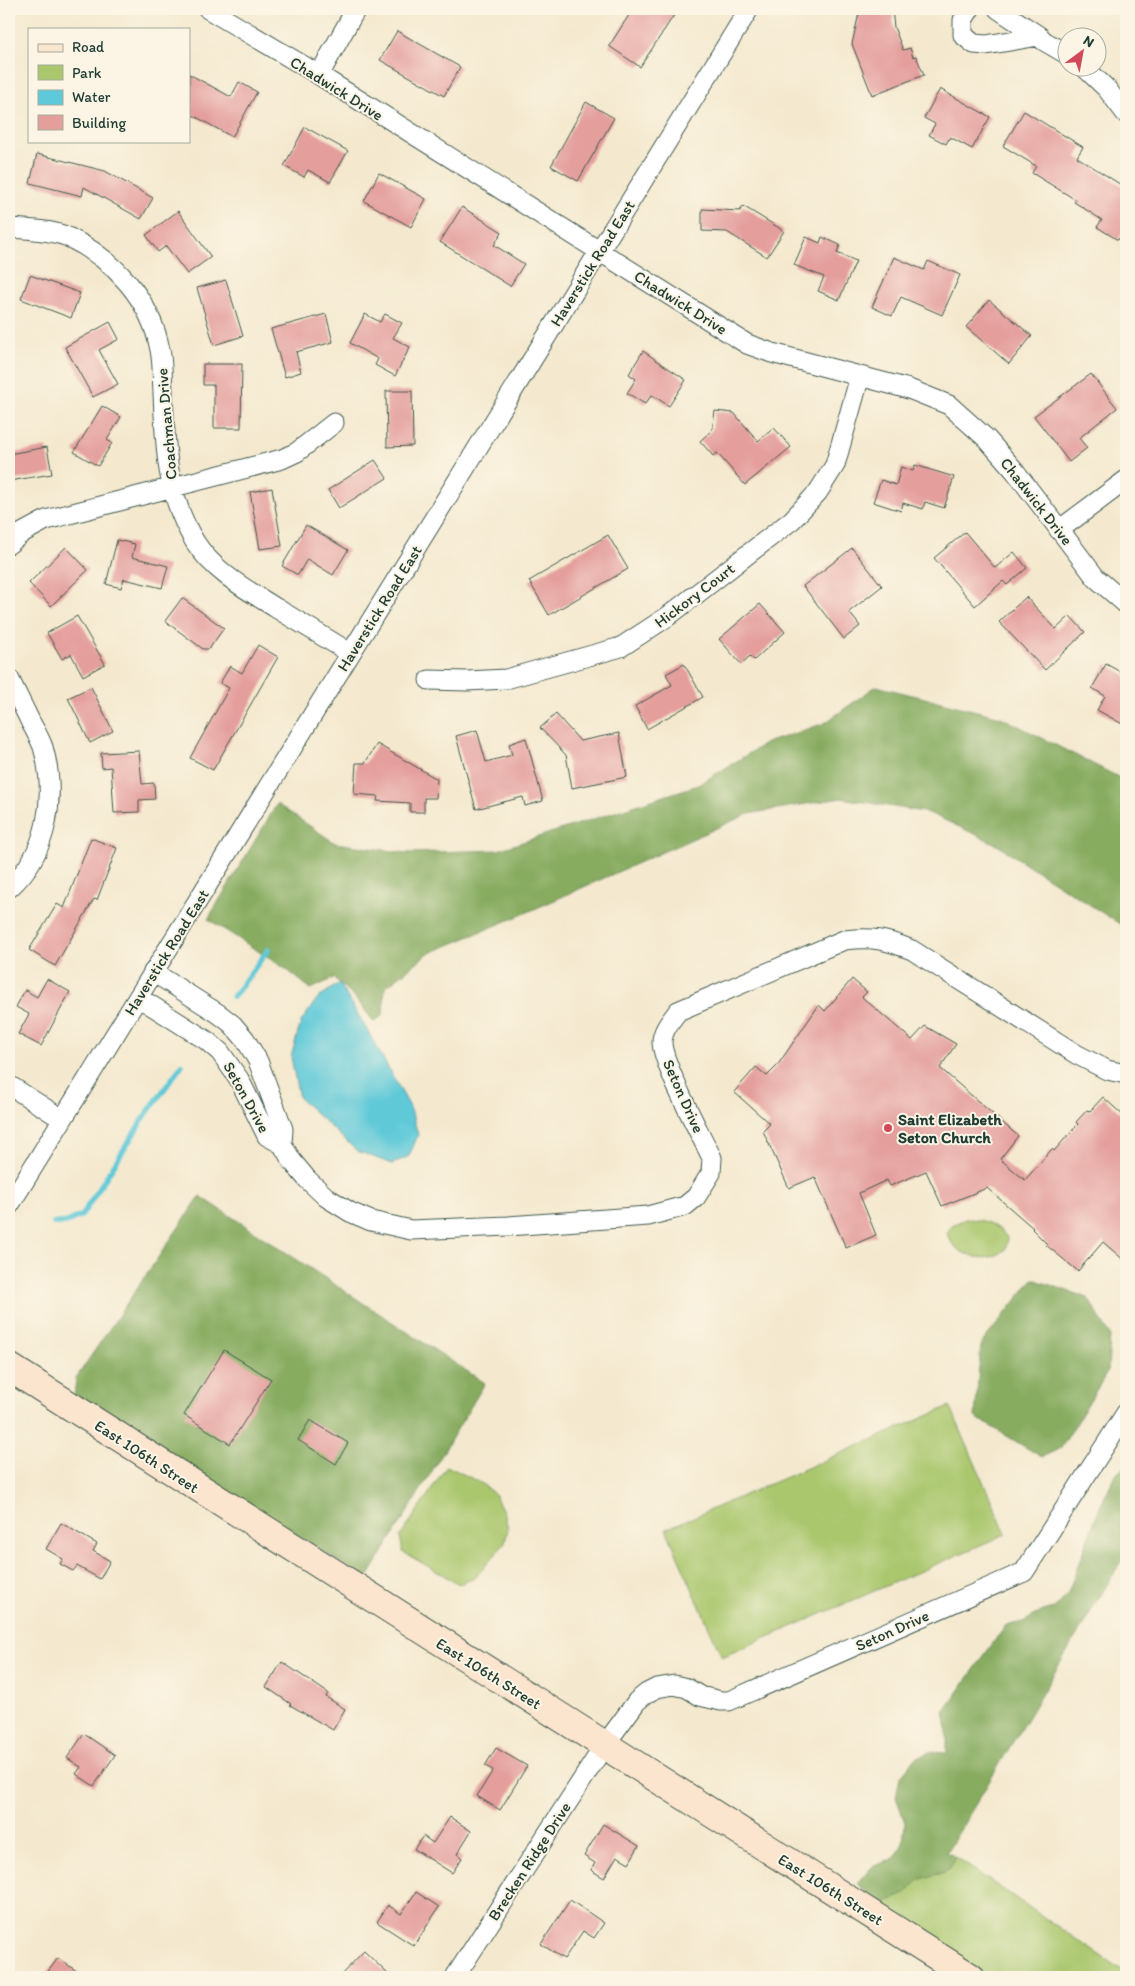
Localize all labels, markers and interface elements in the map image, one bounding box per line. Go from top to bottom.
legend [28,28,190,142]
north arrow [1058,28,1108,78]
text: N [1080,32,1097,51]
text: Road [72,38,105,56]
street label: Chadwick Drive [287,52,387,125]
text: Park [72,64,102,82]
text: Water [72,88,111,106]
text: Building [72,114,126,132]
street label: Haverstick Road East [546,197,639,330]
street label: Chadwick Drive [631,266,731,339]
street label: Coachman Drive [152,367,181,481]
street label: Chadwick Drive [996,454,1077,549]
street label: Haverstick Road East [333,542,426,675]
street label: Hickory Court [650,559,738,632]
street label: Haverstick Road East [120,886,213,1019]
street label: Seton Drive [659,1056,708,1136]
street label: Seton Drive [219,1058,274,1136]
place label: Saint Elizabeth Seton Church [898,1110,1002,1147]
marker: Saint Elizabeth Seton Church [882,1122,894,1134]
street label: East 106th Street [91,1416,202,1497]
street label: Seton Drive [852,1606,932,1655]
street label: East 106th Street [433,1633,545,1713]
street label: Brecken Ridge Drive [484,1798,575,1924]
street label: East 106th Street [775,1849,887,1929]

